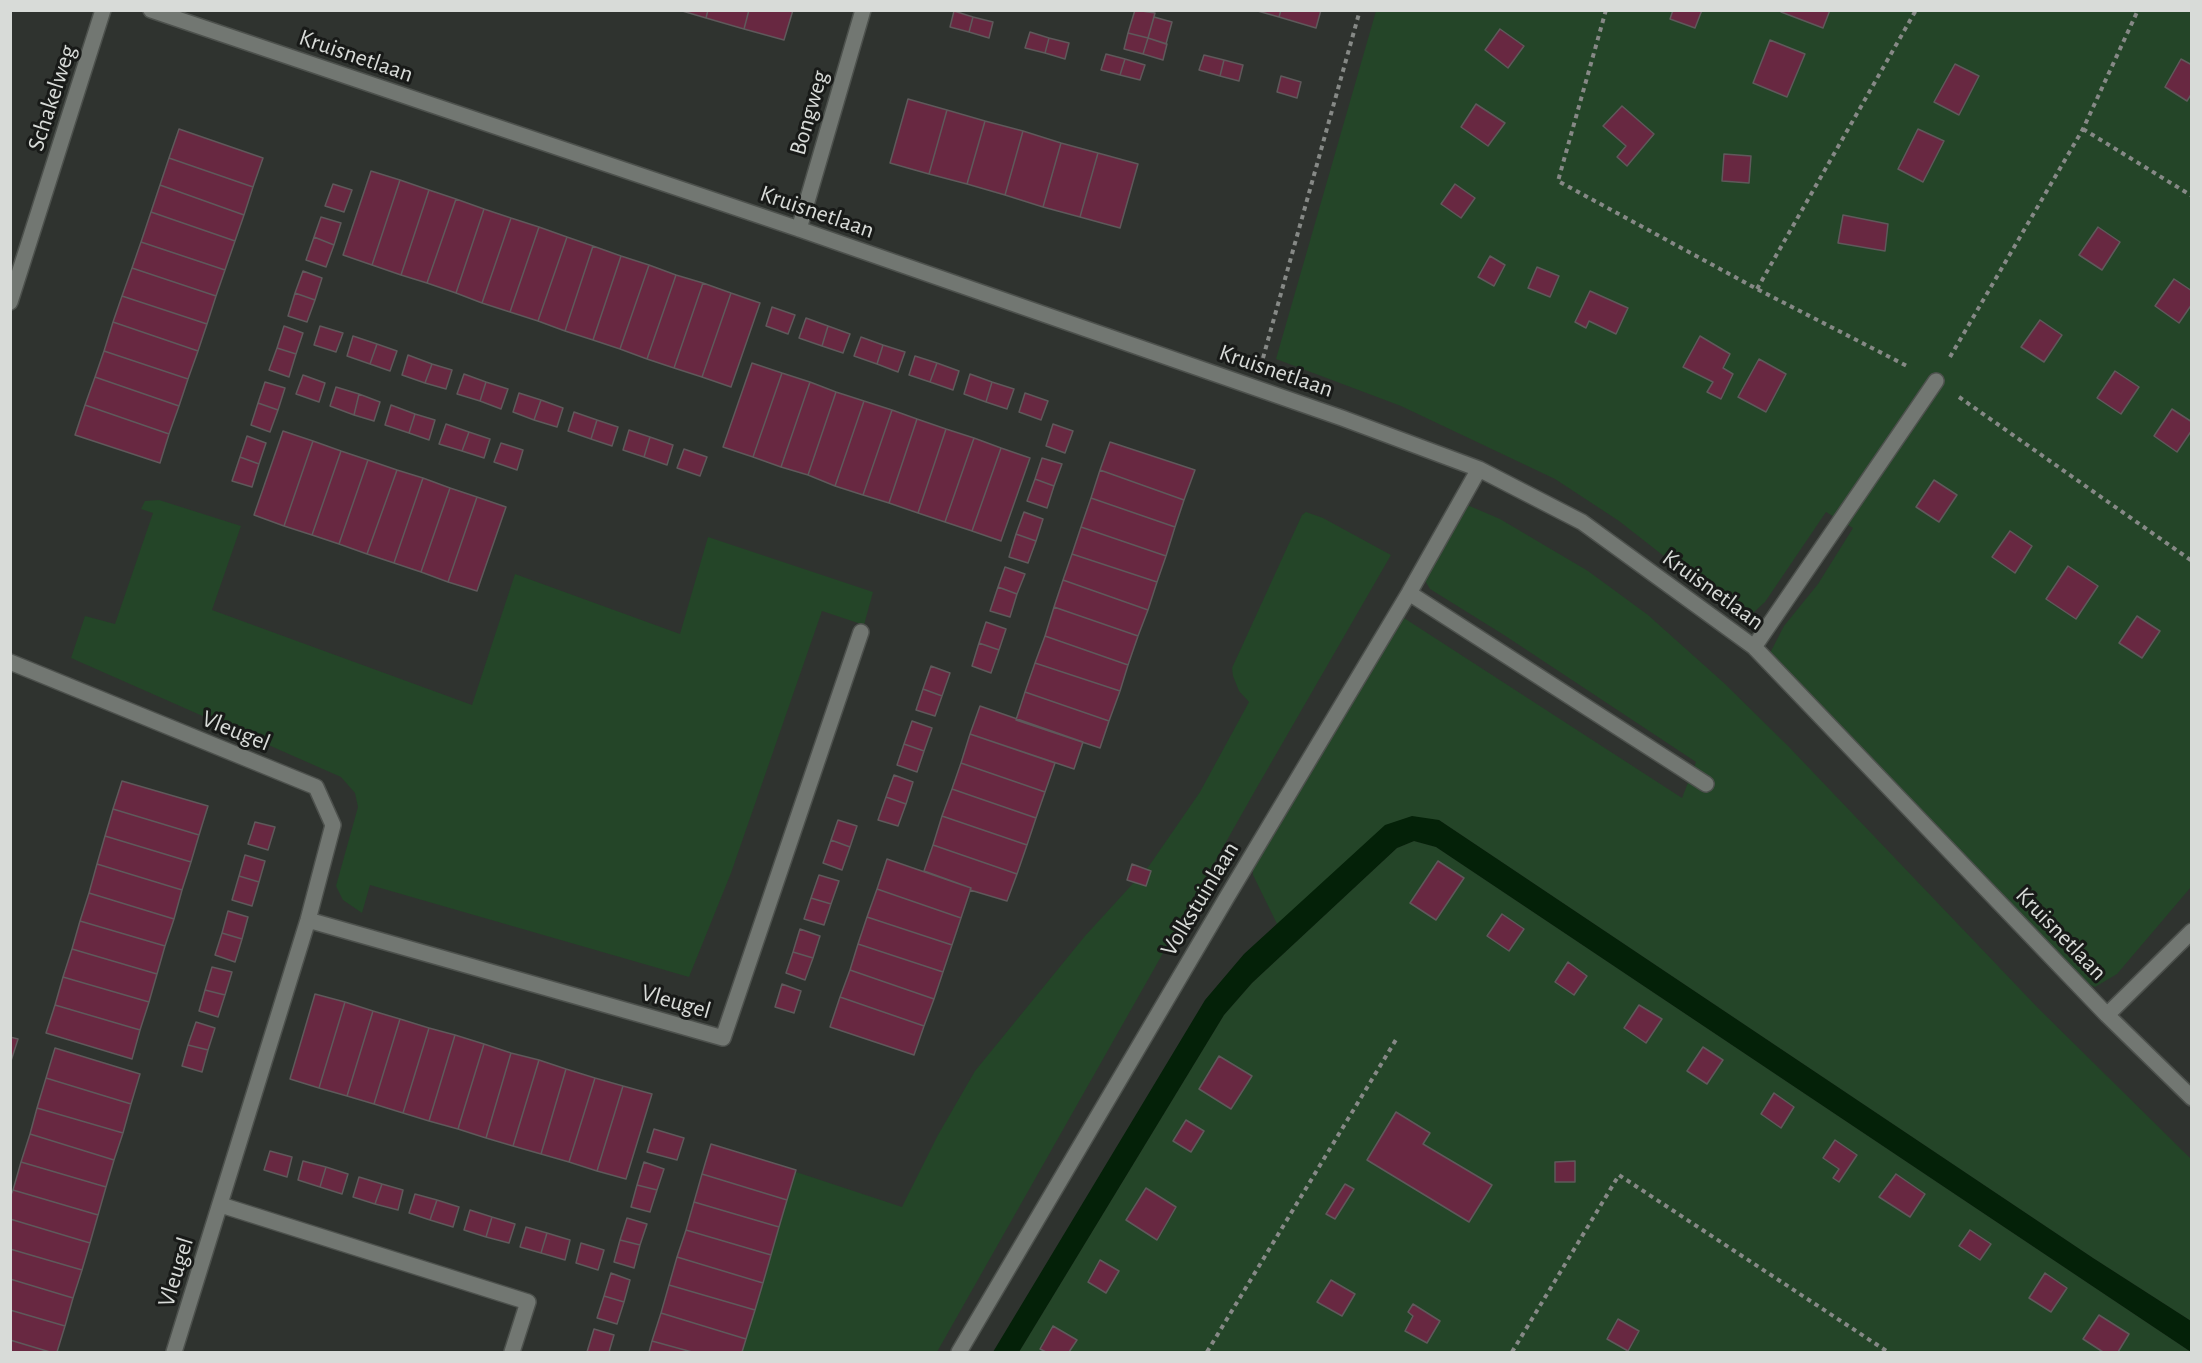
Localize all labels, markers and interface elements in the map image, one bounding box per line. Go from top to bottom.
street label: Kruisnetlaan [295,23,417,89]
street label: Schakelweg [21,41,83,155]
street label: Bongweg [783,67,835,159]
street label: Kruisnetlaan [756,179,878,245]
street label: Kruisnetlaan [1215,338,1337,404]
street label: Kruisnetlaan [1656,543,1770,637]
street label: Vleugel [198,704,274,758]
street label: Volkstuinlaan [1155,837,1245,961]
street label: Kruisnetlaan [2009,881,2113,987]
street label: Vleugel [638,978,714,1026]
street label: Vleugel [152,1234,200,1310]

